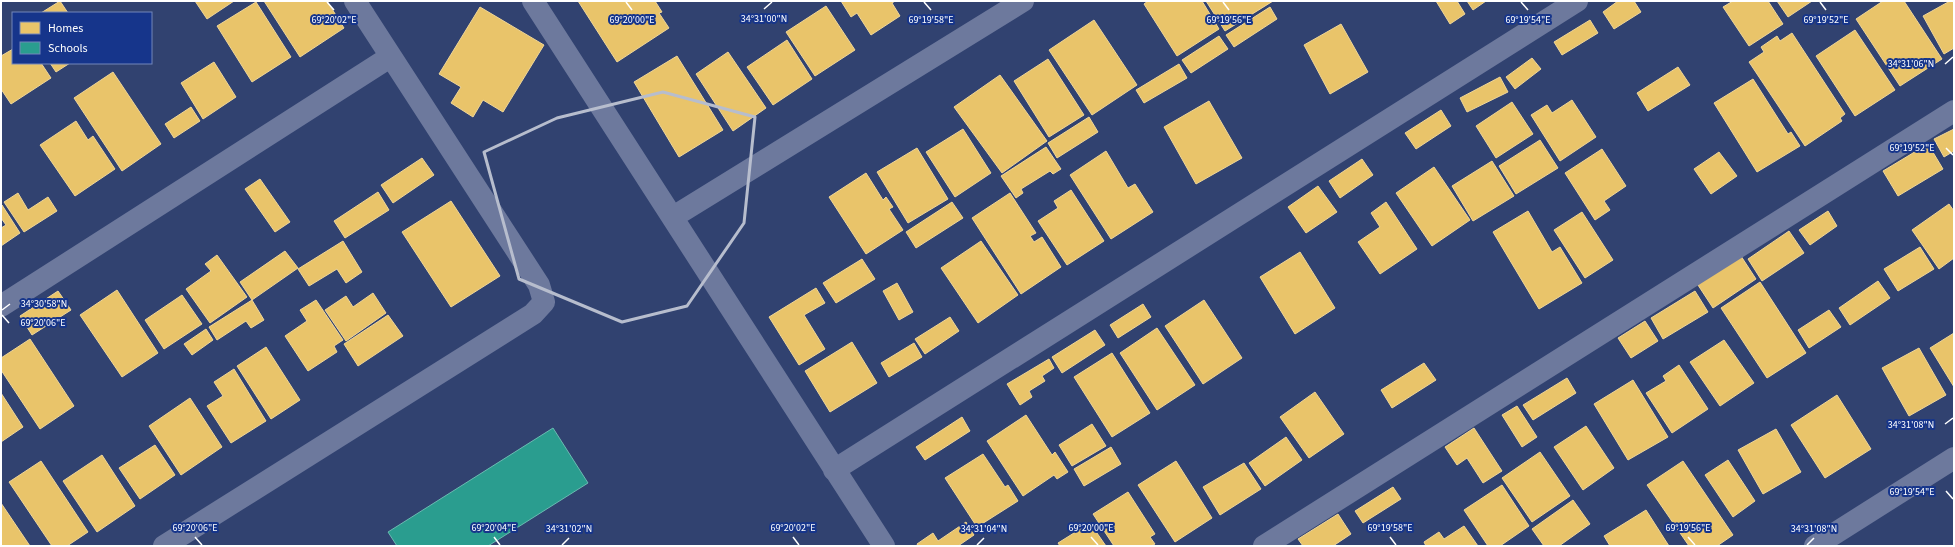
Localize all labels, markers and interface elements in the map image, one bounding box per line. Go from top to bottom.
legend [12,12,152,64]
text: 34°31'00"N [741,12,787,26]
text: 69°20'02"E [311,13,357,27]
text: 69°20'00"E [609,13,655,27]
text: 69°19'58"E [908,13,954,27]
text: 69°19'56"E [1206,13,1252,27]
text: 69°19'54"E [1505,13,1551,27]
text: 69°19'52"E [1803,13,1849,27]
text: Homes [48,20,83,37]
text: Schools [48,40,88,57]
text: 34°31'06"N [1888,57,1934,71]
text: 69°19'52"E [1889,141,1935,155]
text: 34°30'58"N [21,297,67,311]
text: 69°20'06"E [20,316,66,330]
text: 34°31'08"N [1888,418,1934,432]
text: 69°19'54"E [1889,485,1935,499]
text: 69°20'06"E [172,521,218,535]
text: 69°20'04"E [471,521,517,535]
text: 69°20'02"E [770,521,816,535]
text: 69°20'00"E [1068,521,1114,535]
text: 69°19'58"E [1367,521,1413,535]
text: 69°19'56"E [1665,521,1711,535]
text: 34°31'02"N [546,522,592,536]
text: 34°31'04"N [961,522,1007,536]
text: 34°31'08"N [1791,522,1837,536]

